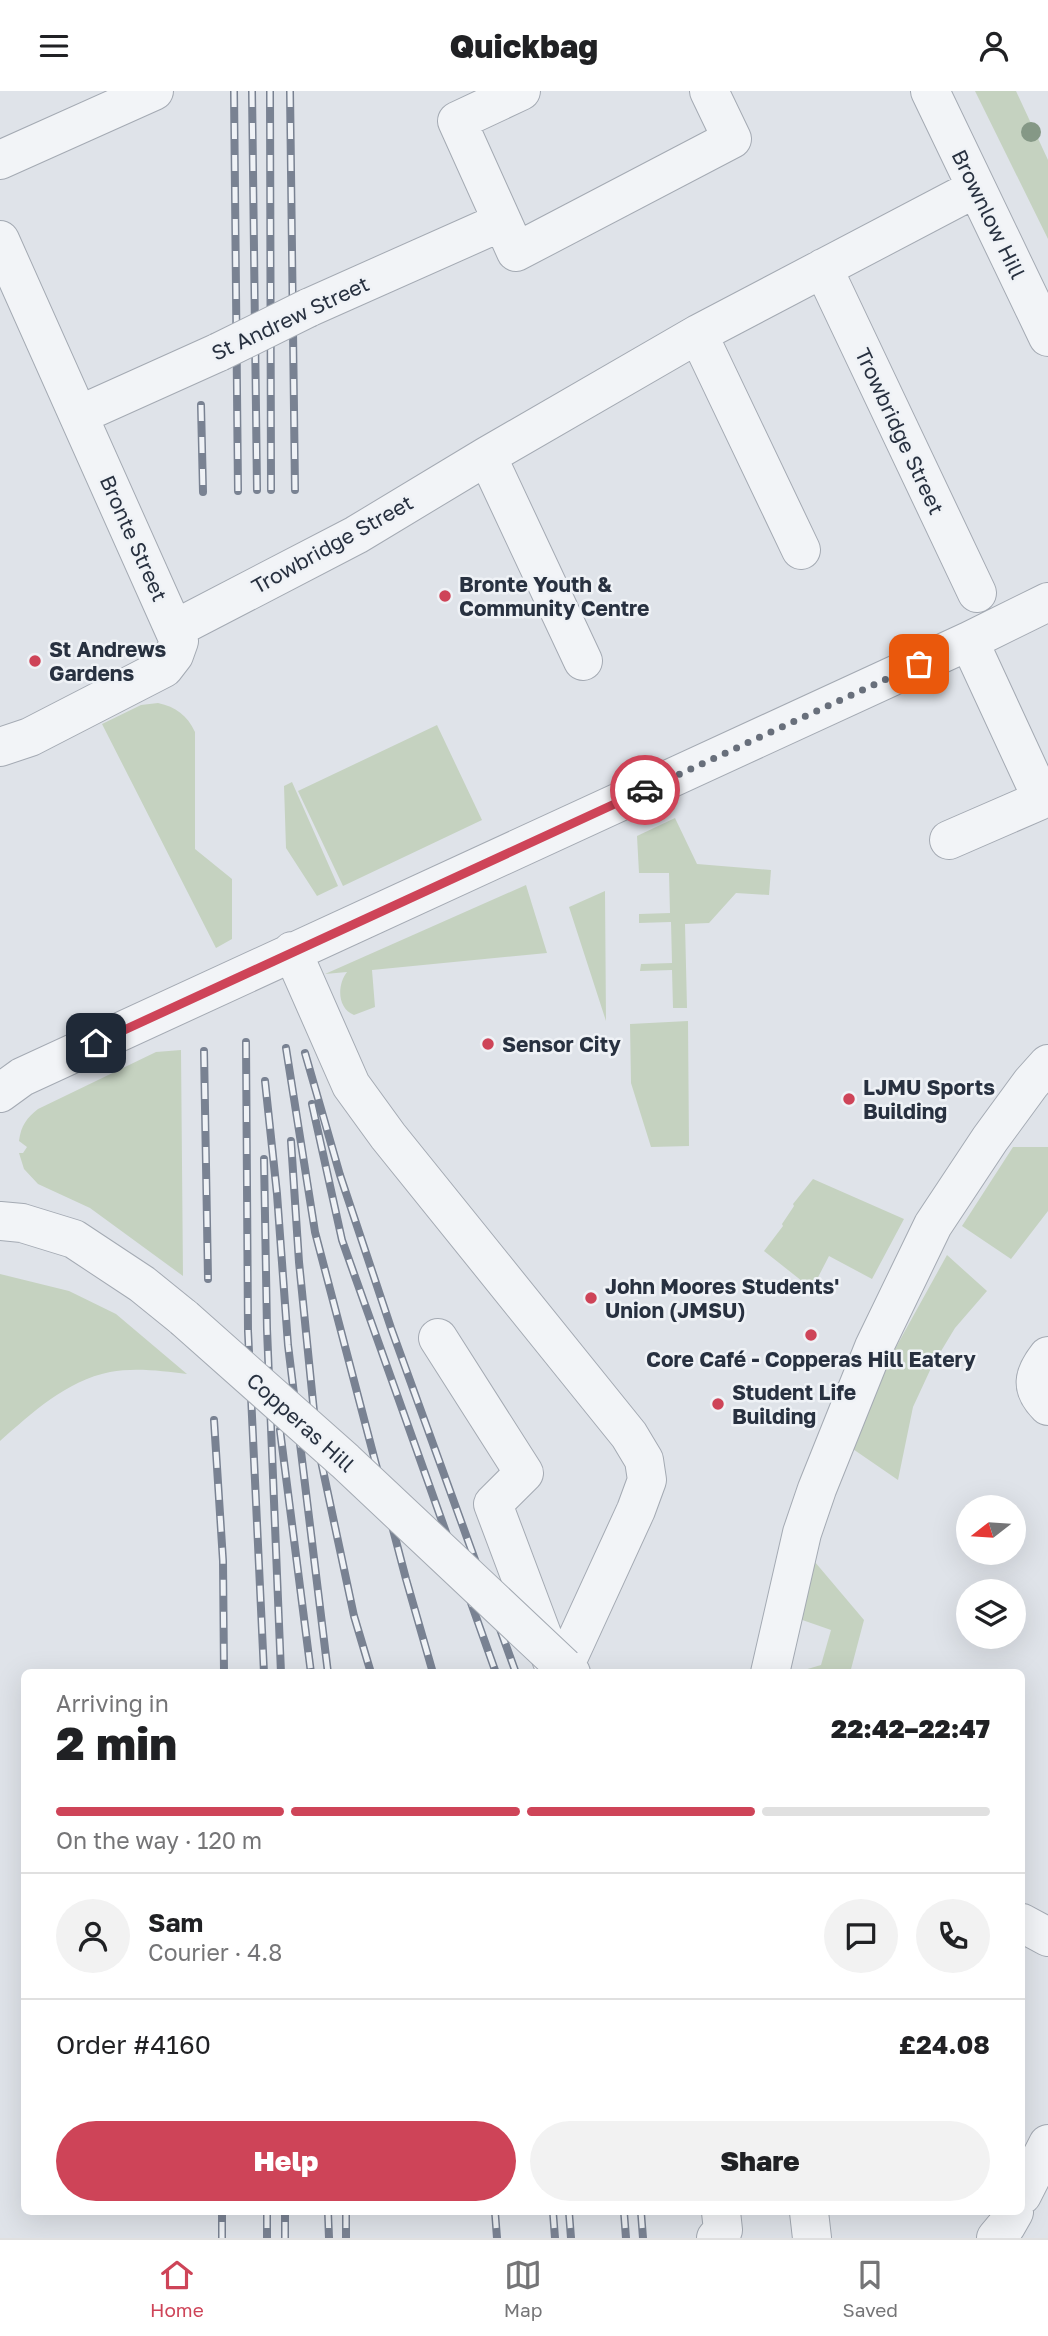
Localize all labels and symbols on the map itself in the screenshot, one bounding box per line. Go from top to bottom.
street label: Brownlow Hill [947,145,1031,283]
street label: St Andrew Street [207,270,373,366]
street label: Trowbridge Street [850,344,950,518]
street label: Bronte Street [95,471,173,605]
street label: Trowbridge Street [247,489,417,599]
place label: Bronte Youth & Community Centre [459,571,649,621]
marker: Bronte Youth & Community Centre [437,588,453,604]
pin [889,634,949,694]
place label: St Andrews Gardens [49,636,167,686]
marker: St Andrews Gardens [27,653,43,669]
courier [610,755,680,825]
pin [66,1013,126,1073]
place label: Sensor City [502,1031,621,1057]
marker: Sensor City [480,1036,496,1052]
place label: LJMU Sports Building [863,1074,995,1124]
marker: LJMU Sports Building [841,1091,857,1107]
place label: John Moores Students' Union (JMSU) [605,1273,839,1323]
marker: John Moores Students' Union (JMSU) [583,1290,599,1306]
marker: Core Café - Copperas Hill Eatery [803,1327,819,1343]
place label: Core Café - Copperas Hill Eatery [646,1346,976,1372]
street label: Copperas Hill [242,1367,360,1477]
place label: Student Life Building [732,1379,856,1429]
marker: Student Life Building [710,1396,726,1412]
north arrow [956,1495,1026,1565]

